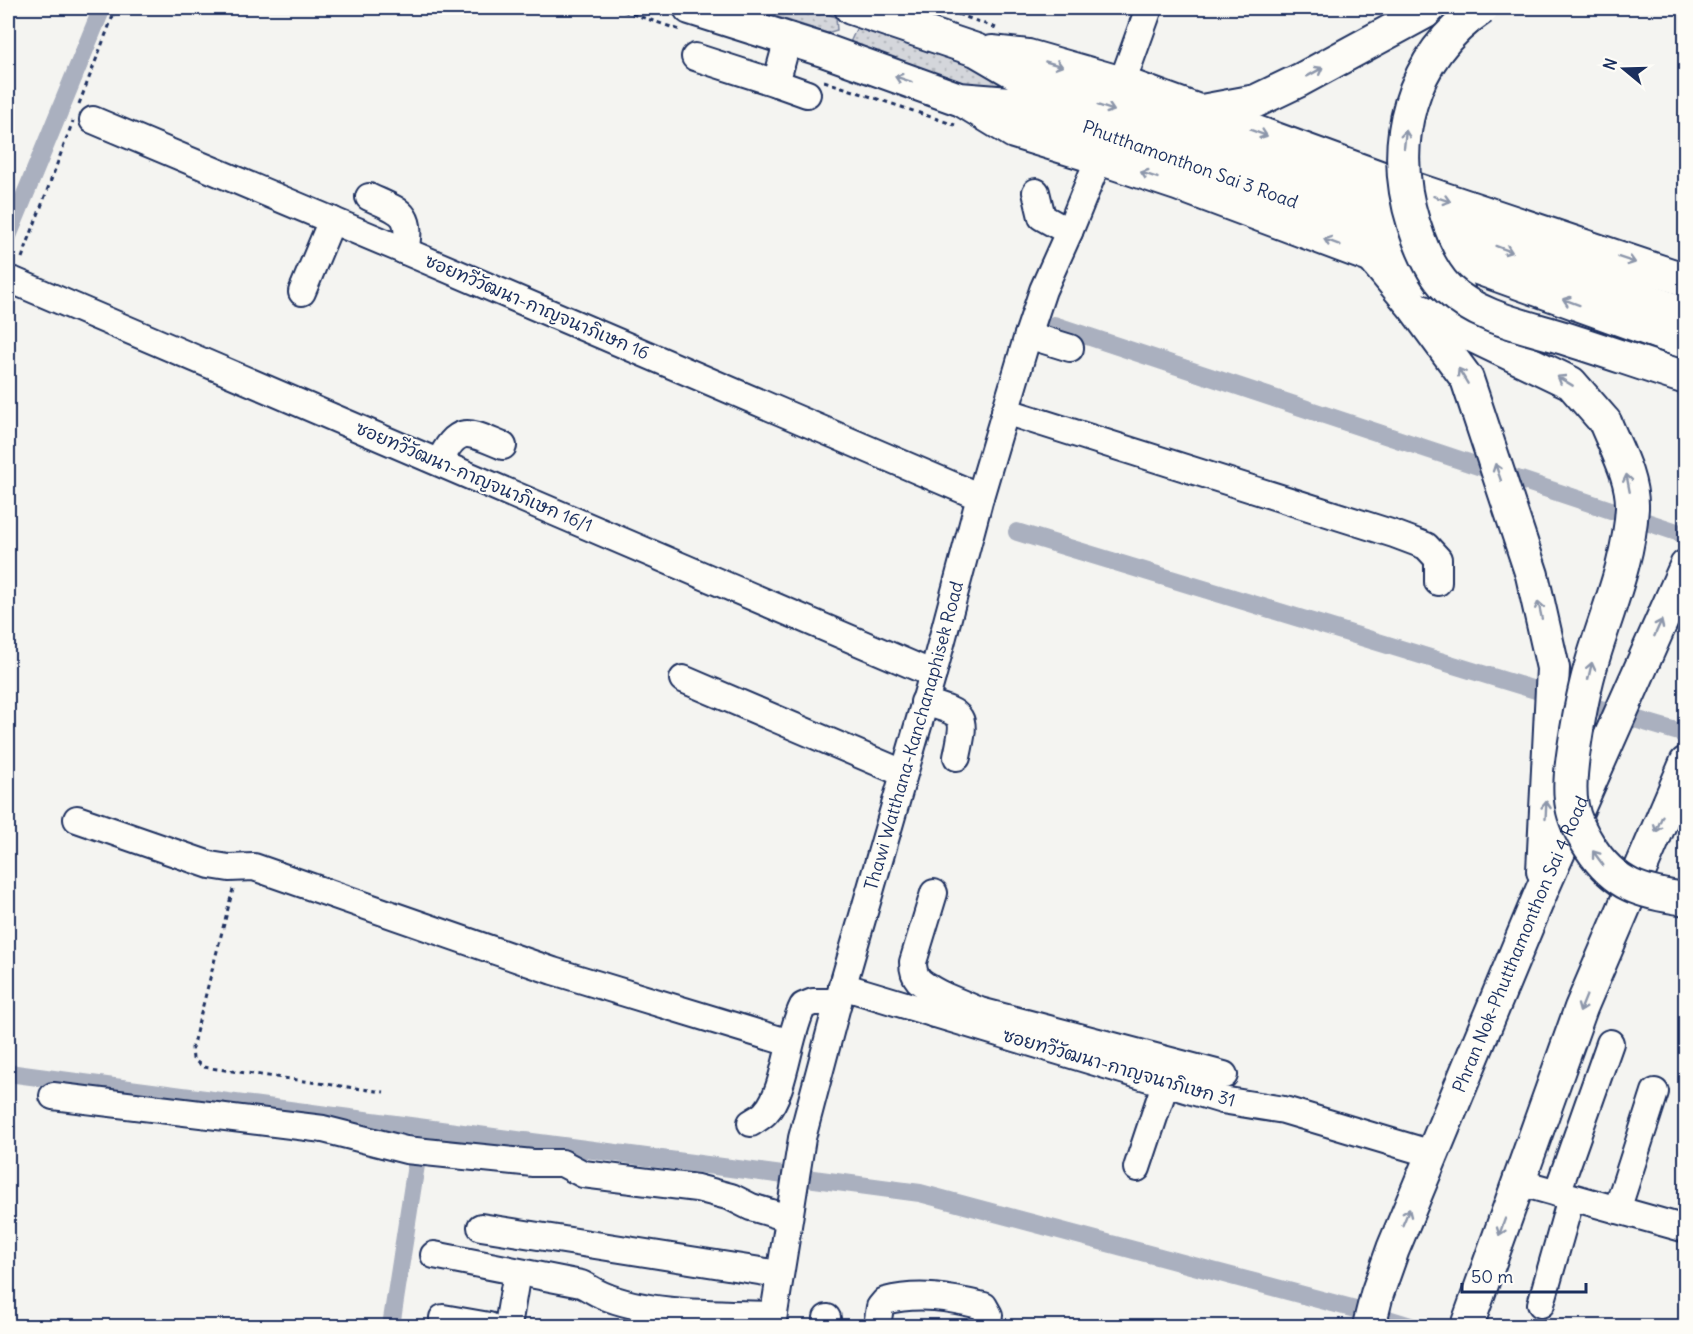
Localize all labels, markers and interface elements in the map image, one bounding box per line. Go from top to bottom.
north arrow [1594,39,1654,99]
text: N [1599,56,1621,73]
one-way arrow [1044,59,1063,70]
one-way arrow [1306,66,1323,78]
one-way arrow [895,73,913,84]
one-way arrow [1096,103,1115,114]
street label: Phutthamonthon Sai 3 Road [1079,115,1302,214]
one-way arrow [1249,128,1268,139]
one-way arrow [1400,129,1411,149]
one-way arrow [1140,168,1159,179]
one-way arrow [1432,194,1451,205]
one-way arrow [1323,236,1342,247]
one-way arrow [1495,244,1513,255]
street label: ซอยทวีวัฒนา-กาญจนาภิเษก 16 [422,249,653,364]
one-way arrow [1617,256,1636,267]
one-way arrow [1562,296,1581,307]
one-way arrow [1457,368,1469,385]
one-way arrow [1557,374,1574,386]
street label: ซอยทวีวัฒนา-กาญจนาภิเษก 16/1 [352,416,596,537]
one-way arrow [1491,463,1502,482]
one-way arrow [1622,474,1633,493]
street label: Thawi Watthana-Kanchanaphisek Road [859,578,968,893]
one-way arrow [1534,601,1545,621]
one-way arrow [1653,619,1664,638]
one-way arrow [1584,662,1596,681]
street label: Phran Nok-Phutthamonthon Sai 4 Road [1447,792,1593,1096]
one-way arrow [1540,801,1551,821]
one-way arrow [1653,815,1664,833]
one-way arrow [1592,850,1604,866]
one-way arrow [1577,994,1588,1012]
street label: ซอยทวีวัฒนา-กาญจนาภิเษก 31 [1000,1023,1238,1112]
one-way arrow [1401,1208,1412,1227]
one-way arrow [1496,1217,1507,1235]
scale bar [1462,1256,1586,1294]
text: 50 m [1471,1265,1513,1288]

